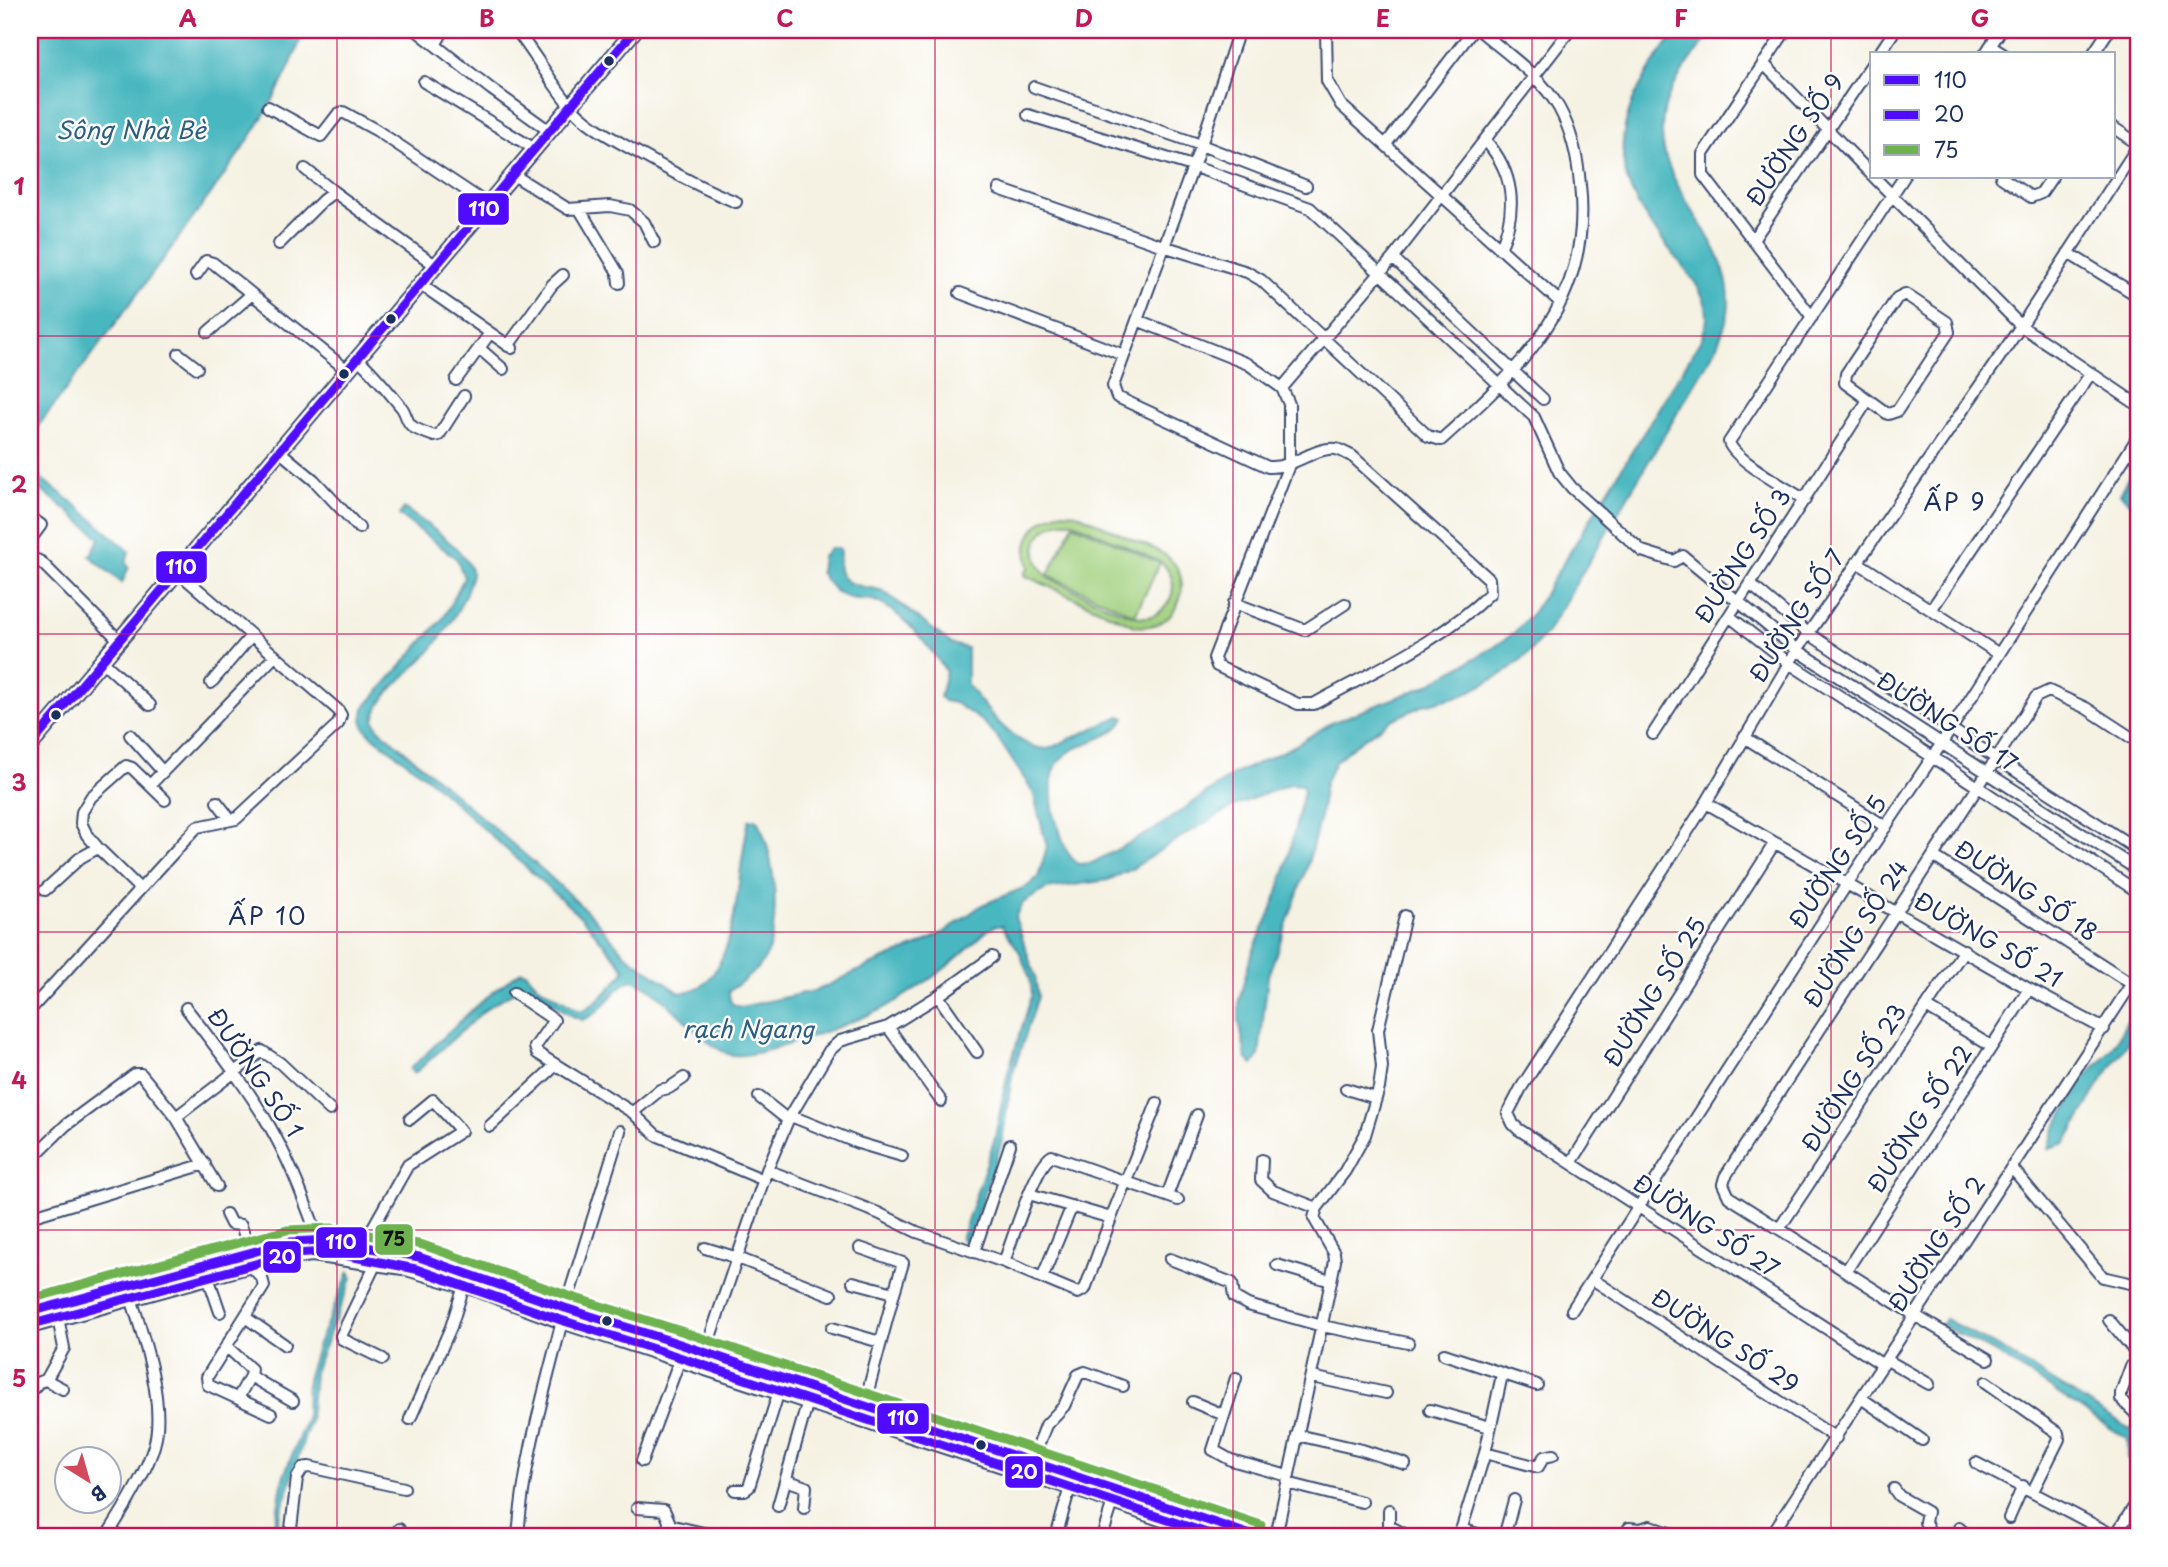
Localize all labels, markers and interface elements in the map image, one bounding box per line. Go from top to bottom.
text: A [179,0,197,35]
text: B [479,0,495,35]
text: C [776,0,794,35]
text: D [1075,0,1093,35]
text: E [1376,0,1390,35]
text: F [1674,0,1688,35]
text: G [1971,0,1989,35]
legend [1870,52,2116,178]
unlabelled marker [602,54,616,68]
text: 110 [1934,63,1967,95]
street label: ĐƯỜNG SỐ 9 [1736,66,1851,212]
text: 20 [1934,97,1964,129]
water label: Sông Nhà Bè [56,111,207,147]
text: 75 [1934,133,1959,165]
text: 1 [14,168,25,203]
line badge: 110 [457,192,510,226]
text: 110 [468,194,500,222]
unlabelled marker [384,312,398,326]
unlabelled marker [337,367,351,381]
text: 2 [11,466,27,501]
street label: ĐƯỜNG SỐ 3 [1685,481,1799,630]
district label: ẤP 9 [1923,483,1987,519]
street label: ĐƯỜNG SỐ 7 [1739,542,1852,689]
line badge: 110 [155,550,208,584]
text: 110 [165,552,197,580]
street label: ĐƯỜNG SỐ 17 [1870,662,2025,780]
unlabelled marker [49,708,63,722]
text: 3 [11,764,27,799]
street label: ĐƯỜNG SỐ 5 [1779,787,1895,935]
street label: ĐƯỜNG SỐ 18 [1948,830,2105,949]
street label: ĐƯỜNG SỐ 24 [1794,852,1916,1014]
street label: ĐƯỜNG SỐ 21 [1908,882,2069,995]
district label: ẤP 10 [228,897,308,933]
street label: ĐƯỜNG SỐ 25 [1593,909,1714,1073]
street label: ĐƯỜNG SỐ 23 [1791,996,1914,1158]
street label: ĐƯỜNG SỐ 1 [200,1000,313,1144]
water label: rạch Ngang [682,1010,815,1046]
street label: ĐƯỜNG SỐ 22 [1857,1037,1980,1199]
text: 4 [11,1062,27,1097]
street label: ĐƯỜNG SỐ 27 [1627,1164,1787,1285]
street label: ĐƯỜNG SỐ 2 [1878,1168,1993,1318]
line badge: 75 [374,1223,414,1256]
text: 75 [383,1224,405,1252]
line badge: 110 [315,1226,368,1259]
text: 110 [325,1227,357,1255]
line badge: 20 [262,1240,302,1274]
text: 20 [268,1242,296,1270]
street label: ĐƯỜNG SỐ 29 [1645,1279,1807,1401]
unlabelled marker [600,1314,614,1328]
text: 5 [12,1360,26,1395]
line badge: 110 [876,1402,930,1435]
text: 110 [887,1403,919,1431]
unlabelled marker [974,1438,988,1452]
north arrow [52,1444,122,1514]
line badge: 20 [1004,1455,1044,1489]
text: 20 [1010,1457,1038,1485]
text: B [85,1479,112,1509]

